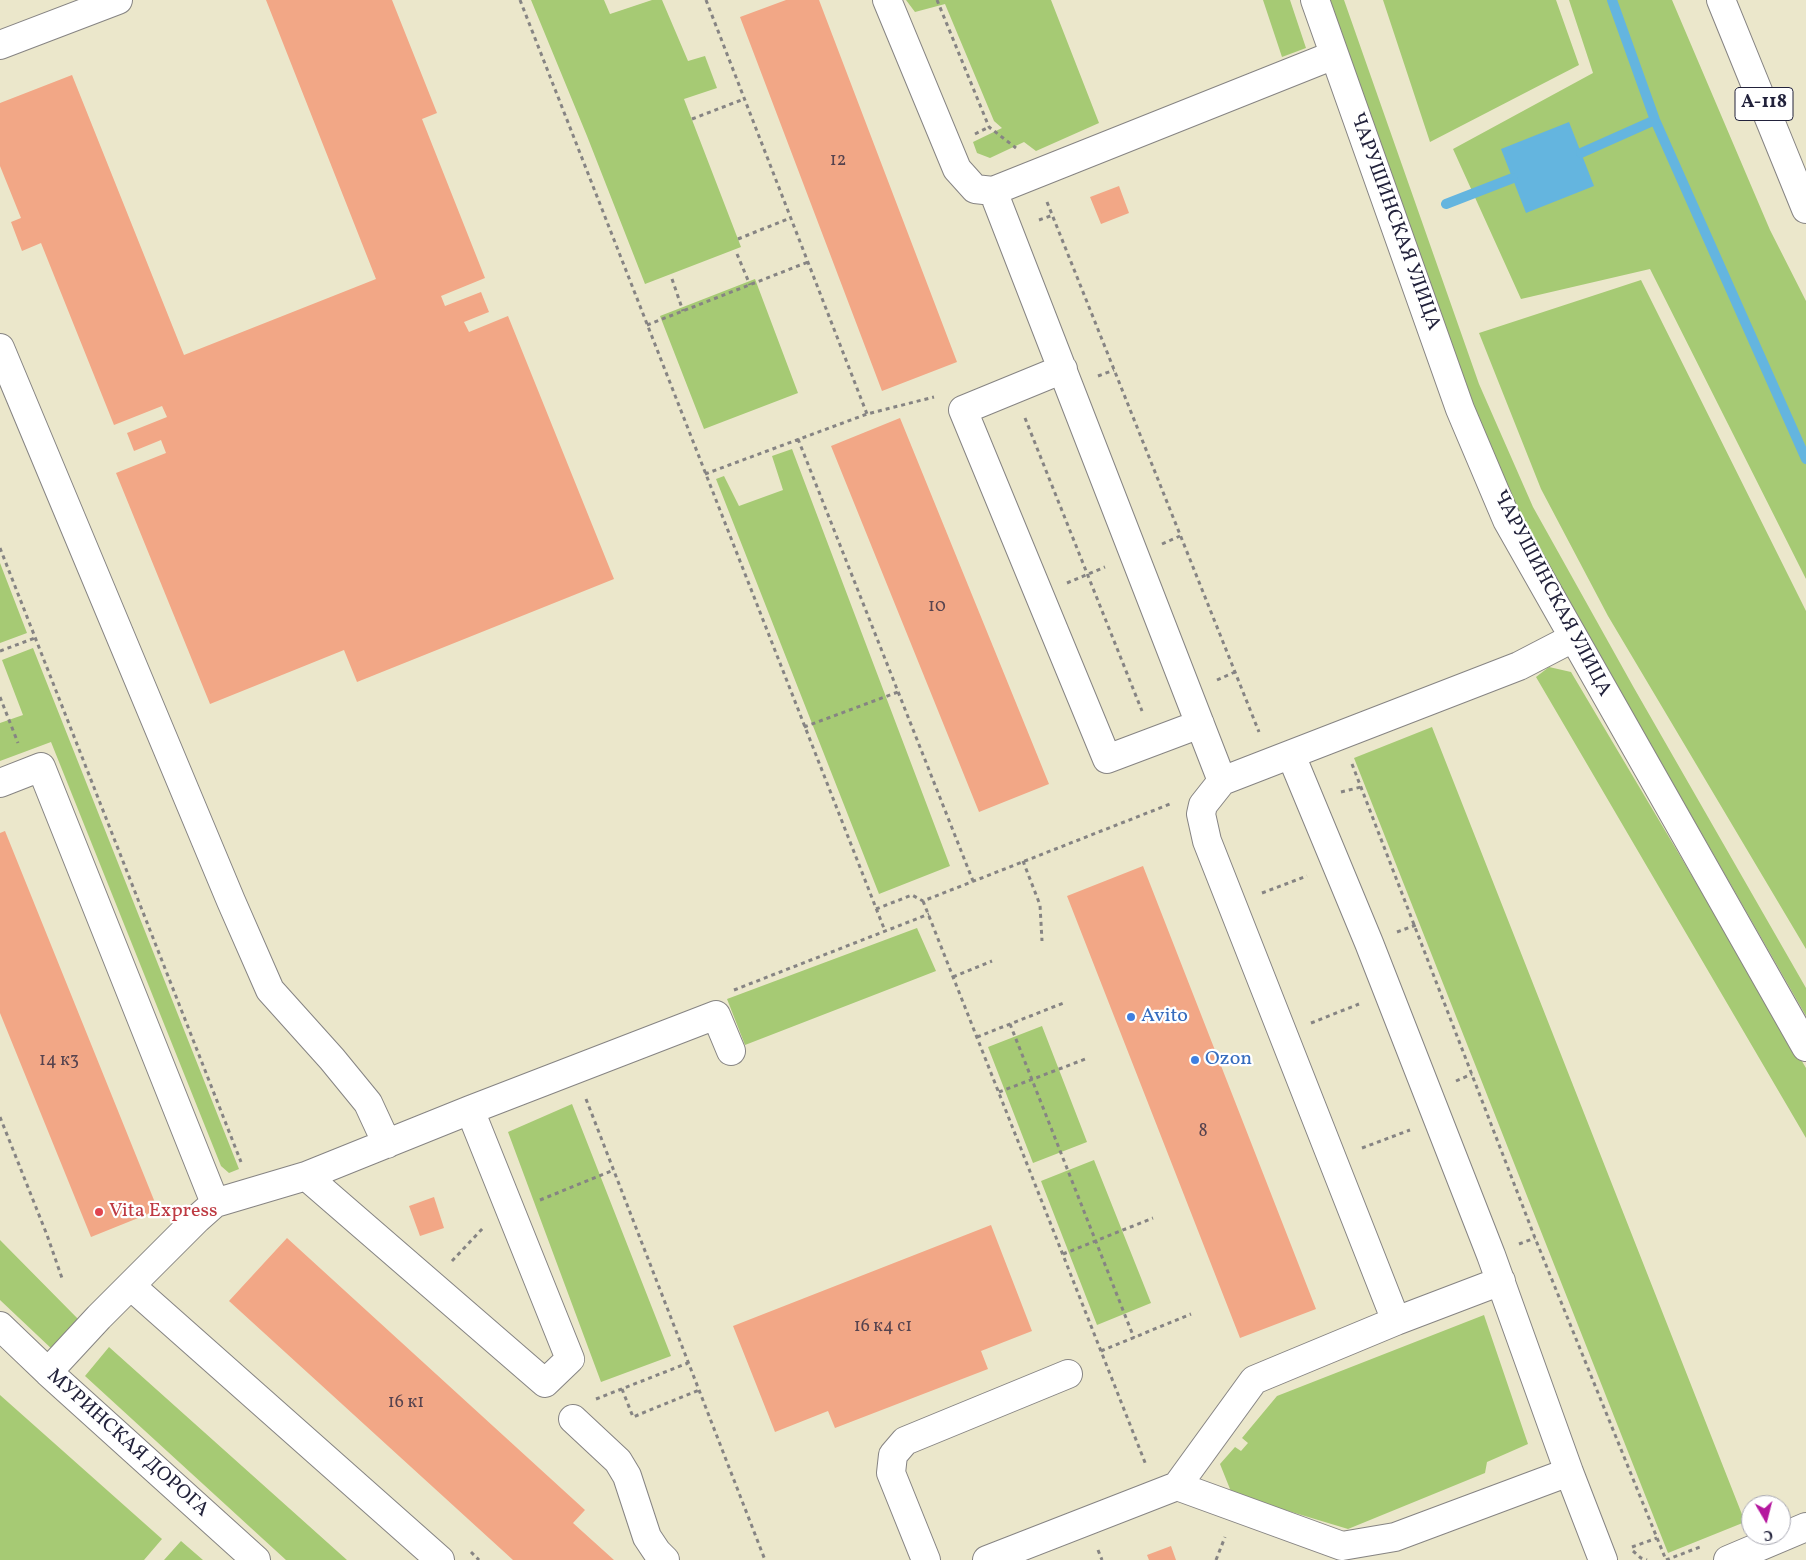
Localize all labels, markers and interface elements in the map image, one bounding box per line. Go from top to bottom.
road number: А-118 [1735,88,1793,120]
street label: ЧАРУШИНСКАЯ УЛИЦА [1343,110,1445,334]
house number: 12 [830,151,846,173]
street label: ЧАРУШИНСКАЯ УЛИЦА [1486,487,1616,701]
house number: 10 [928,597,946,619]
place label: Avito [1141,1005,1188,1029]
marker: Avito [1125,1011,1137,1023]
place label: Ozon [1205,1048,1252,1072]
house number: 14 к3 [39,1051,79,1073]
marker: Ozon [1189,1054,1201,1066]
house number: 8 [1198,1122,1208,1144]
place label: Vita Express [109,1200,218,1224]
marker: Vita Express [93,1206,105,1218]
house number: 16 к4 с1 [854,1317,912,1339]
street label: МУРИНСКАЯ ДОРОГА [41,1365,213,1523]
house number: 16 к1 [388,1393,424,1415]
north arrow [1741,1495,1791,1545]
text: С [1762,1524,1774,1544]

